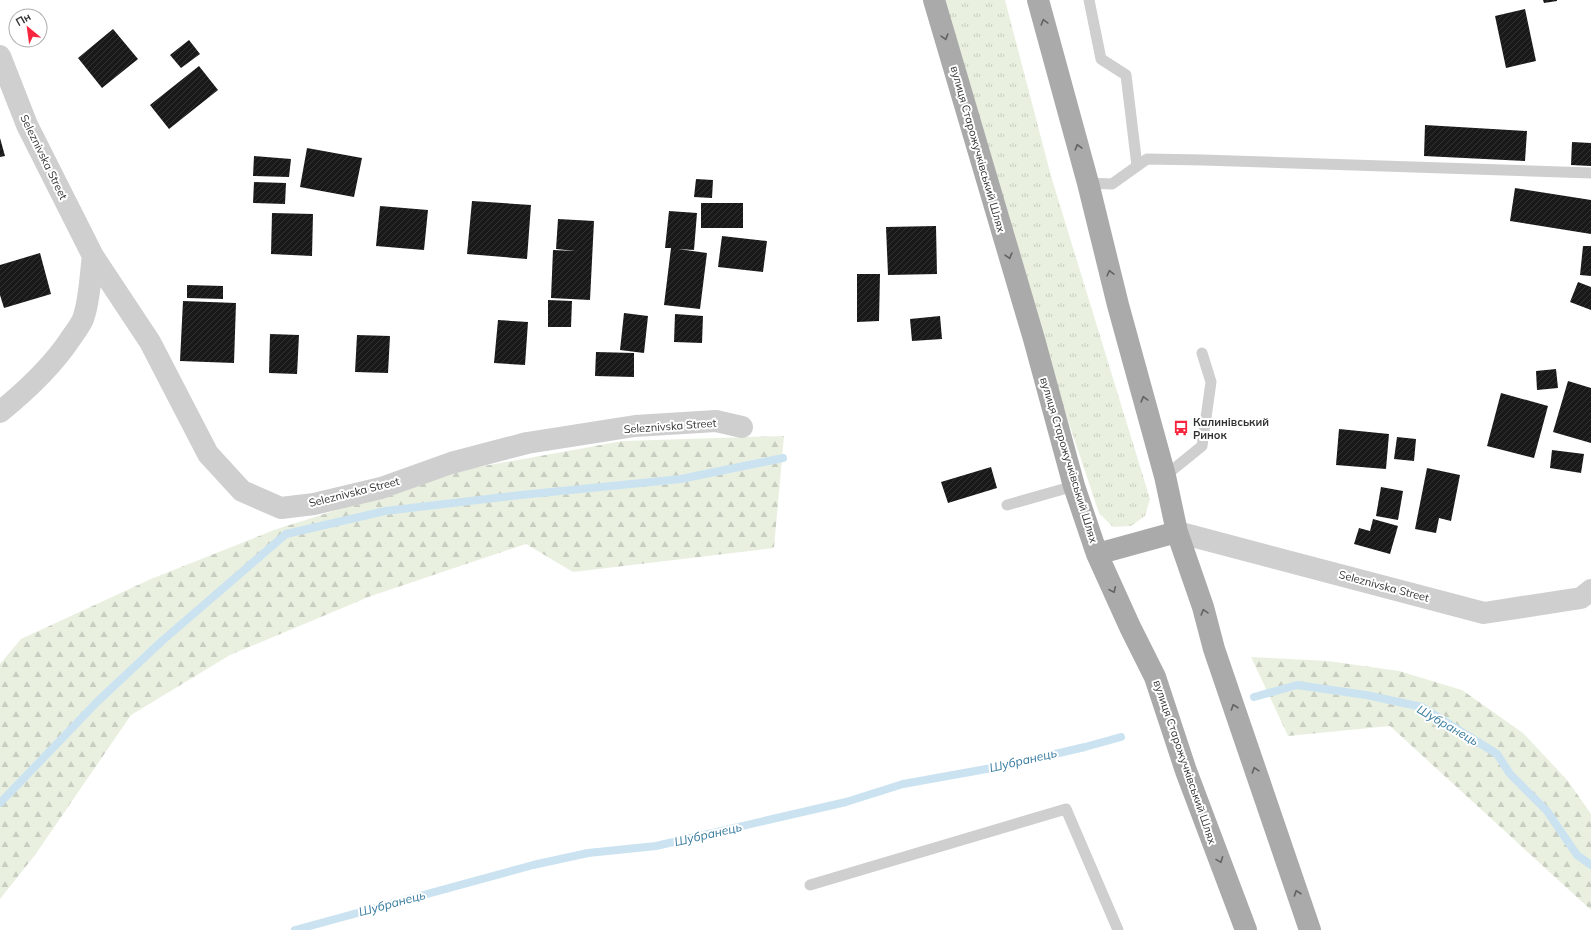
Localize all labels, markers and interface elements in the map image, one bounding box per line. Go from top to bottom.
north arrow [8,8,48,48]
text: Пн [13,9,33,29]
one-way arrow [1040,19,1049,26]
one-way arrow [940,34,949,41]
street label: вулиця Старожучківський Шлях [948,64,1008,234]
street label: Seleznivska Street [17,112,71,202]
one-way arrow [1074,144,1083,151]
one-way arrow [1004,253,1013,260]
one-way arrow [1106,270,1115,277]
street label: вулиця Старожучківський Шлях [1037,376,1101,544]
one-way arrow [1140,396,1149,403]
place label: Калинівський Ринок [1193,415,1269,442]
street label: Seleznivska Street [623,416,717,436]
bus stop icon: Калинівський Ринок [1172,419,1190,437]
street label: Seleznivska Street [307,474,401,510]
street label: Seleznivska Street [1337,567,1431,605]
one-way arrow [1108,585,1116,593]
one-way arrow [1200,608,1209,615]
street label: вулиця Старожучківський Шлях [1150,678,1220,846]
water label: Шубранець [1414,701,1482,749]
one-way arrow [1230,703,1238,710]
water label: Шубранець [988,745,1059,775]
one-way arrow [1251,767,1260,774]
water label: Шубранець [673,819,744,849]
one-way arrow [1215,856,1223,863]
water label: Шубранець [357,887,428,919]
one-way arrow [1293,890,1302,897]

